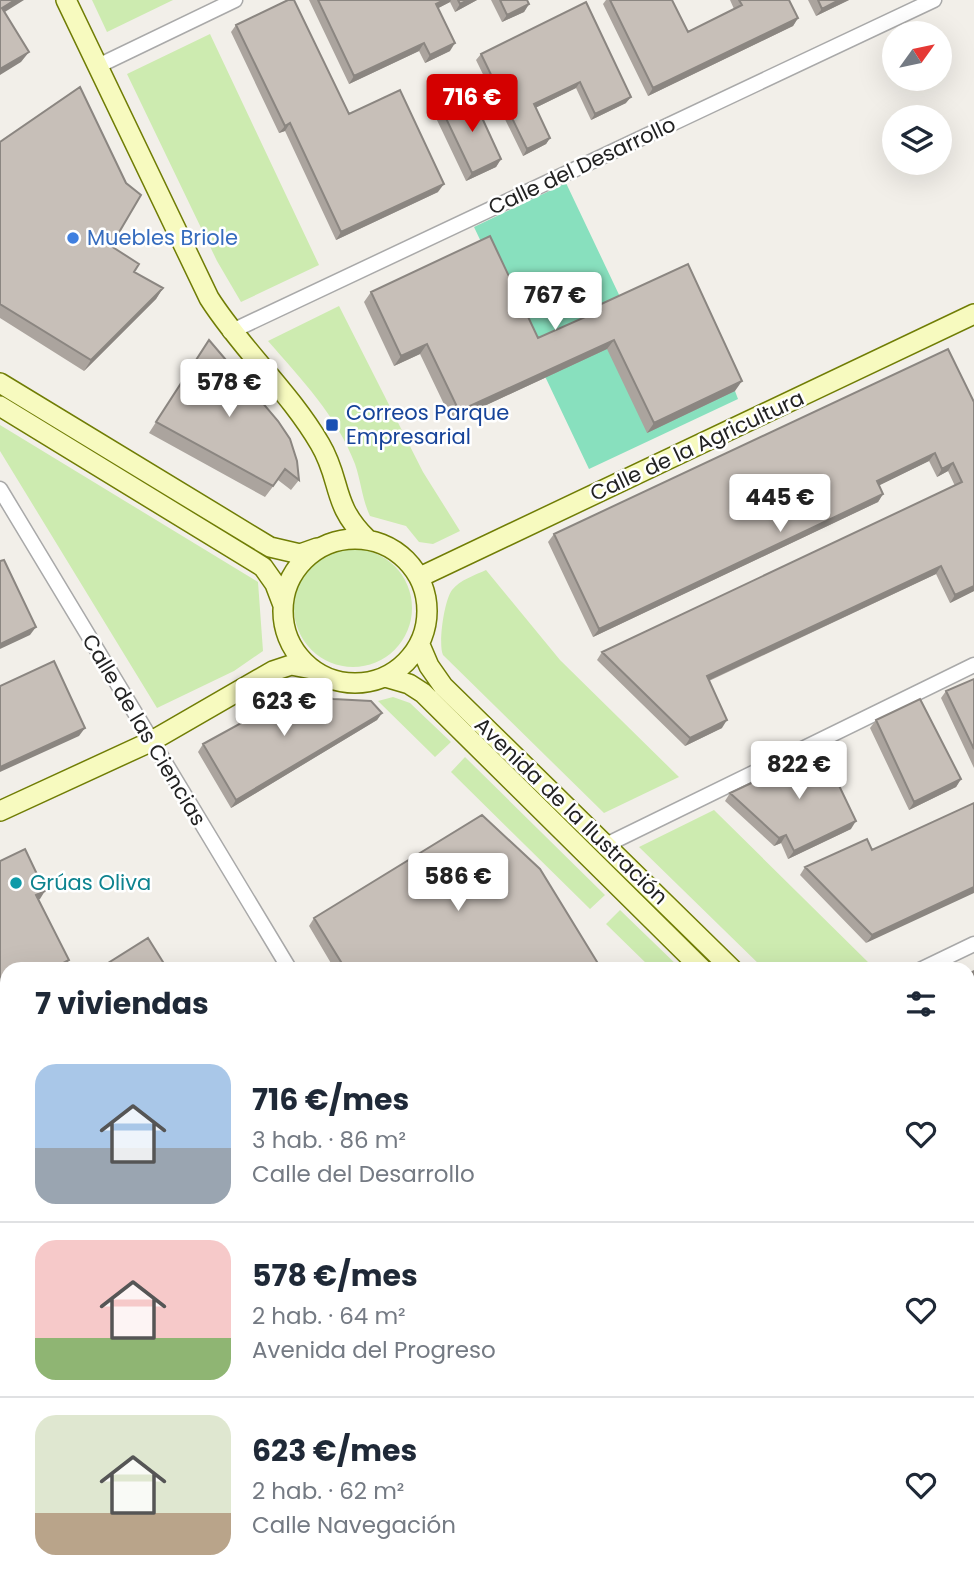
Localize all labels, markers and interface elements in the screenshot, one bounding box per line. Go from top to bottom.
north arrow [882,21,952,91]
map controls [882,21,952,175]
pin: 716 € [423,74,521,134]
text: 716 € [443,81,501,113]
button: layers [882,105,952,175]
street label: Calle del Desarrollo [484,109,680,222]
place label: Muebles Briole [87,223,238,252]
marker: Muebles Briole [65,230,81,246]
pin: 767 € [506,272,604,332]
text: 767 € [524,279,586,311]
pin: 578 € [180,360,278,419]
text: 578 € [196,366,262,398]
street label: Calle de la Agricultura [585,383,808,508]
place label: Correos Parque Empresarial [346,398,509,451]
marker: Correos Parque Empresarial [324,417,340,433]
pin: 445 € [731,475,829,534]
text: 445 € [745,481,815,513]
street label: Calle de las Ciencias [76,628,213,831]
pin: 623 € [235,678,333,738]
text: 623 € [252,685,316,717]
street label: Avenida de la Ilustración [468,710,674,911]
pin: 822 € [750,742,848,801]
text: 822 € [767,748,831,780]
pin: 586 € [409,853,507,913]
text: 586 € [424,860,492,892]
place label: Grúas Oliva [30,868,151,897]
marker: Grúas Oliva [8,875,24,891]
text: 7 viviendas [35,982,209,1025]
icon: filters [902,985,940,1023]
text: 716 €/mes [252,1078,409,1121]
icon: home [91,1092,175,1176]
icon: heart [902,1115,940,1153]
text: 3 hab. · 86 m² [252,1124,406,1156]
text: Calle del Desarrollo [252,1158,475,1190]
text: 578 €/mes [252,1254,418,1297]
icon: home [91,1268,175,1352]
icon: heart [902,1291,940,1329]
text: 2 hab. · 64 m² [252,1300,406,1332]
text: Avenida del Progreso [252,1334,496,1366]
text: 623 €/mes [252,1429,417,1472]
icon: home [91,1443,175,1527]
icon: heart [902,1466,940,1504]
text: 2 hab. · 62 m² [252,1475,404,1507]
text: Calle Navegación [252,1509,456,1541]

